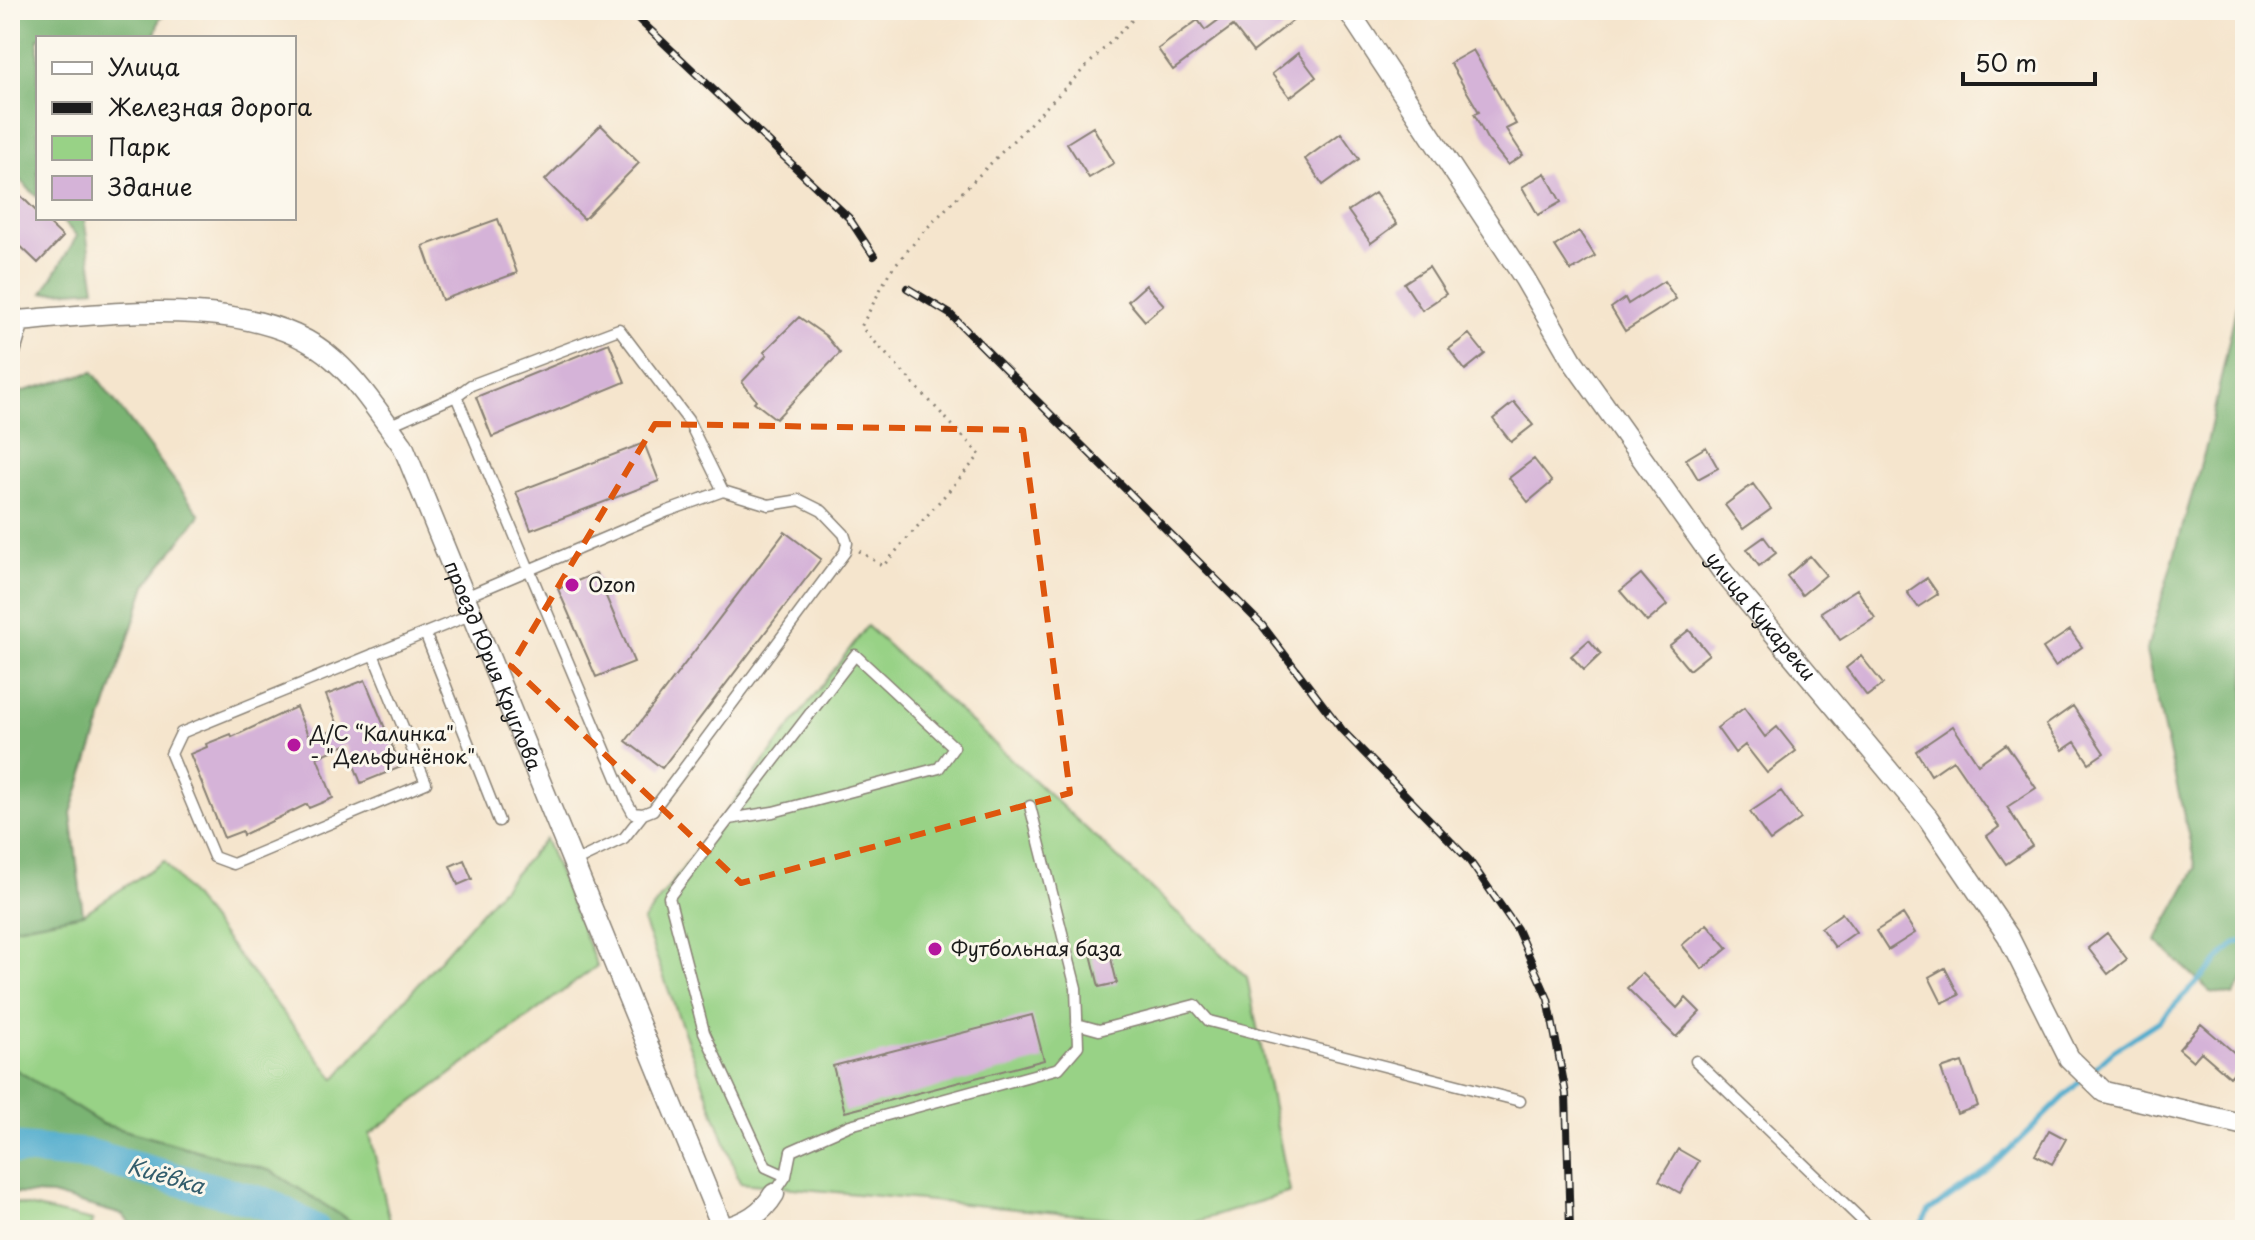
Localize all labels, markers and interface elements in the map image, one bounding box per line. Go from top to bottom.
legend [36,36,296,220]
scale bar [1963,36,2095,86]
text: 50 m [1975,44,2037,80]
text: Улица [108,48,180,84]
text: Железная дорога [108,88,312,124]
text: Парк [108,128,171,164]
text: Здание [108,168,193,204]
street label: улица Кукареки [1699,545,1824,687]
street label: проезд Юрия Круглова [437,556,550,775]
place label: Ozon [588,569,636,599]
marker: Ozon [563,576,581,594]
place label: Д/С “Калинка" - "Дельфинёнок" [309,718,475,771]
marker: Д/С “Калинка" - "Дельфинёнок" [285,736,303,754]
place label: Футбольная база [951,933,1122,963]
marker: Футбольная база [926,940,944,958]
water label: Киёвка [124,1148,210,1202]

